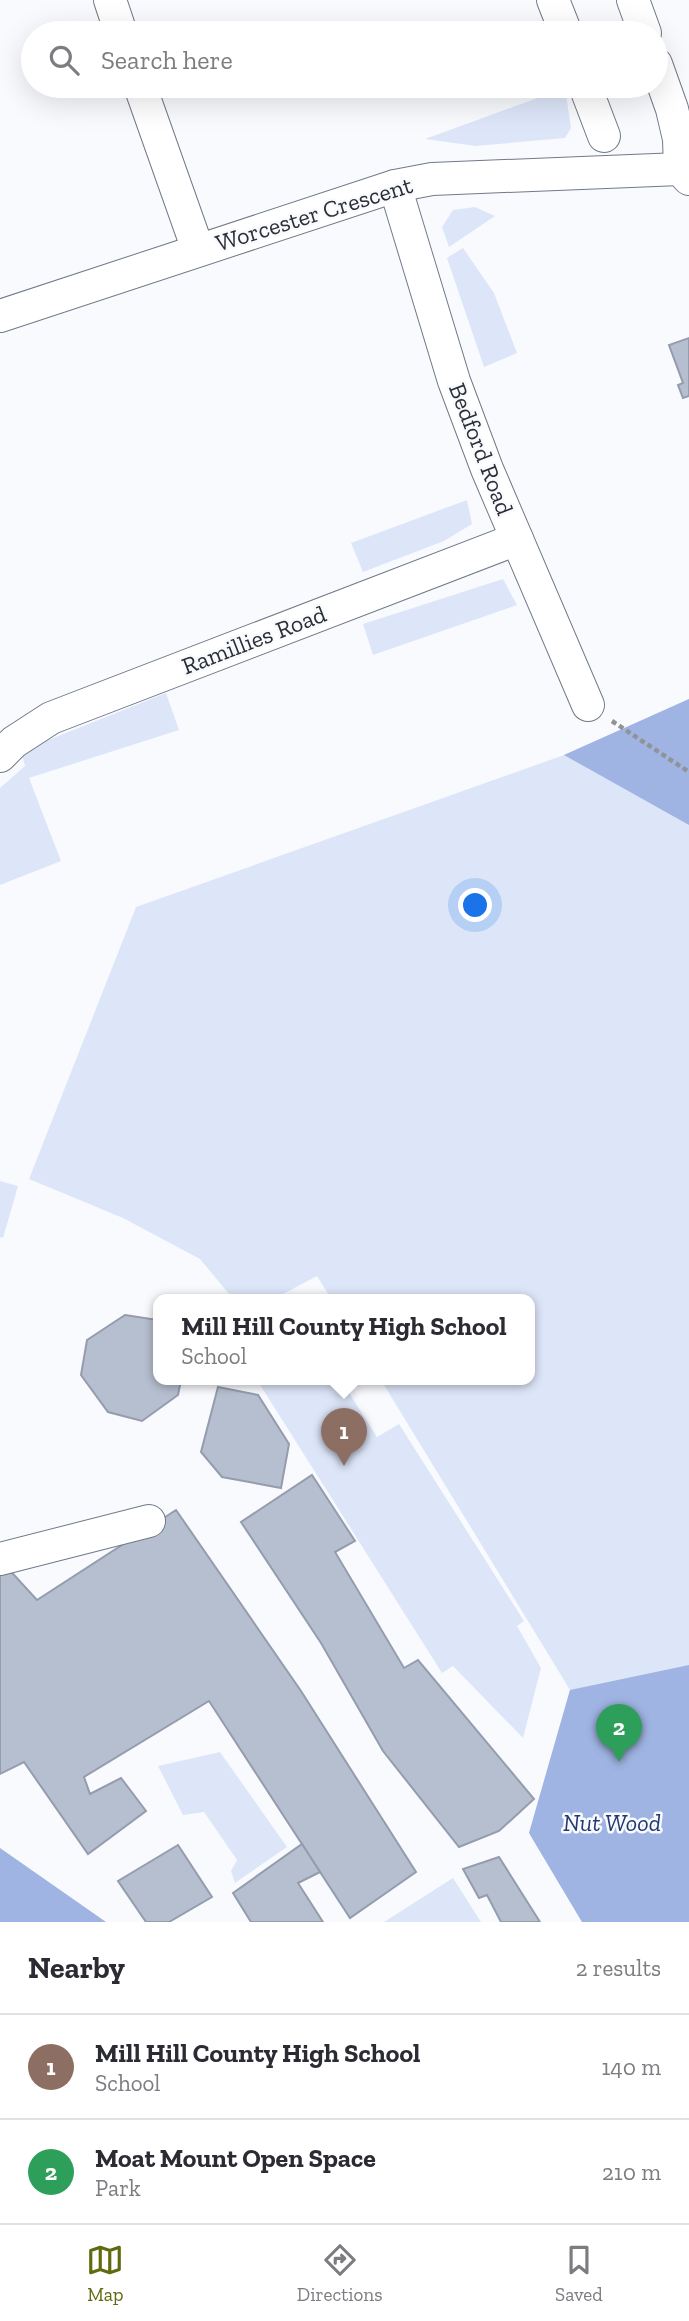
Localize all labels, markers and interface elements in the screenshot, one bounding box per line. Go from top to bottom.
search box [21,21,668,98]
icon: search [45,41,83,79]
text: Search here [101,44,233,76]
street label: Worcester Crescent [212,170,416,257]
street label: Bedford Road [443,379,520,519]
street label: Ramillies Road [178,599,330,680]
your location [458,888,492,922]
popup [153,1294,535,1385]
text: Mill Hill County High School [181,1310,507,1342]
text: School [181,1342,247,1370]
pin: 1 [321,1408,367,1466]
pin: 2 [596,1704,642,1762]
park label: Nut Wood [563,1808,661,1837]
text: Nearby [28,1950,125,1986]
text: 2 results [576,1954,661,1982]
text: Mill Hill County High School [95,2037,420,2069]
text: 1 [46,2053,56,2081]
text: 140 m [601,2053,661,2081]
text: School [95,2069,160,2097]
text: Moat Mount Open Space [95,2142,376,2174]
text: 2 [45,2158,57,2186]
text: 210 m [602,2158,661,2186]
text: Park [95,2174,141,2202]
tab: Map [86,2241,124,2306]
tab: Directions [297,2241,383,2306]
tab: Saved [555,2241,603,2306]

